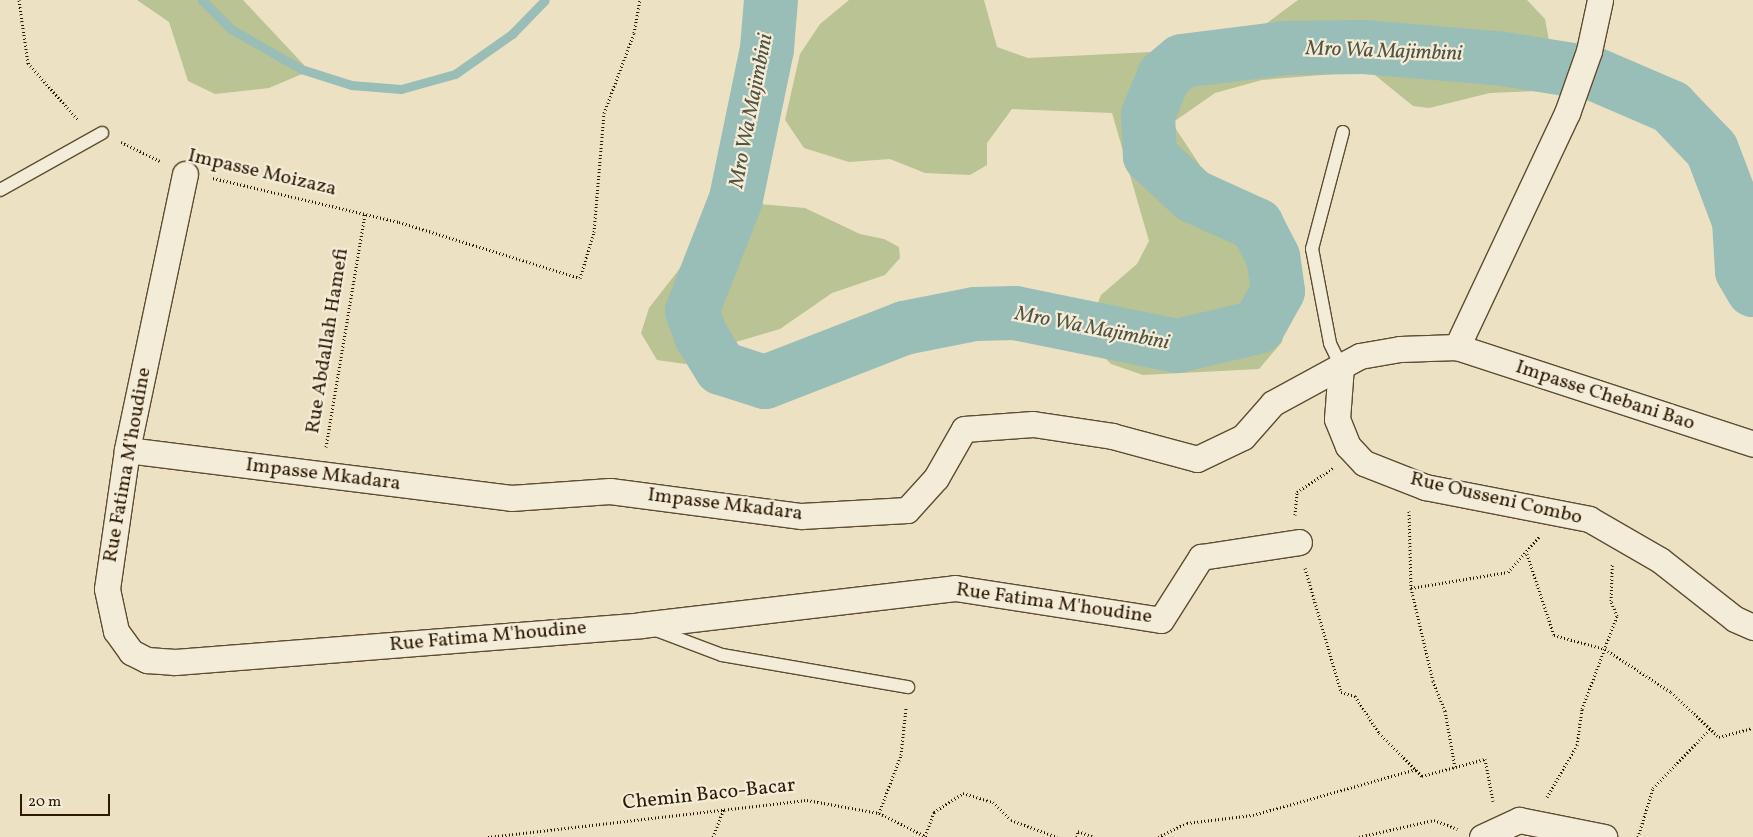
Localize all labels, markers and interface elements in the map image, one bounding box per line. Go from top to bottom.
water label: Mro Wa Majimbini [725,32,779,190]
water label: Mro Wa Majimbini [1305,37,1463,67]
street label: Impasse Moizaza [185,144,339,202]
street label: Rue Abdallah Hamefi [301,247,355,435]
water label: Mro Wa Majimbini [1013,302,1171,356]
street label: Impasse Chebani Bao [1512,356,1698,436]
street label: Rue Fatima M'houdine [99,366,157,564]
street label: Impasse Mkadara [244,454,402,496]
street label: Rue Ousseni Combo [1408,468,1584,530]
street label: Impasse Mkadara [646,484,804,526]
street label: Rue Fatima M'houdine [954,578,1154,630]
street label: Rue Fatima M'houdine [388,616,588,658]
street label: Chemin Baco-Bacar [621,774,797,816]
scale bar [22,784,112,816]
text: 20 m [28,792,61,813]

